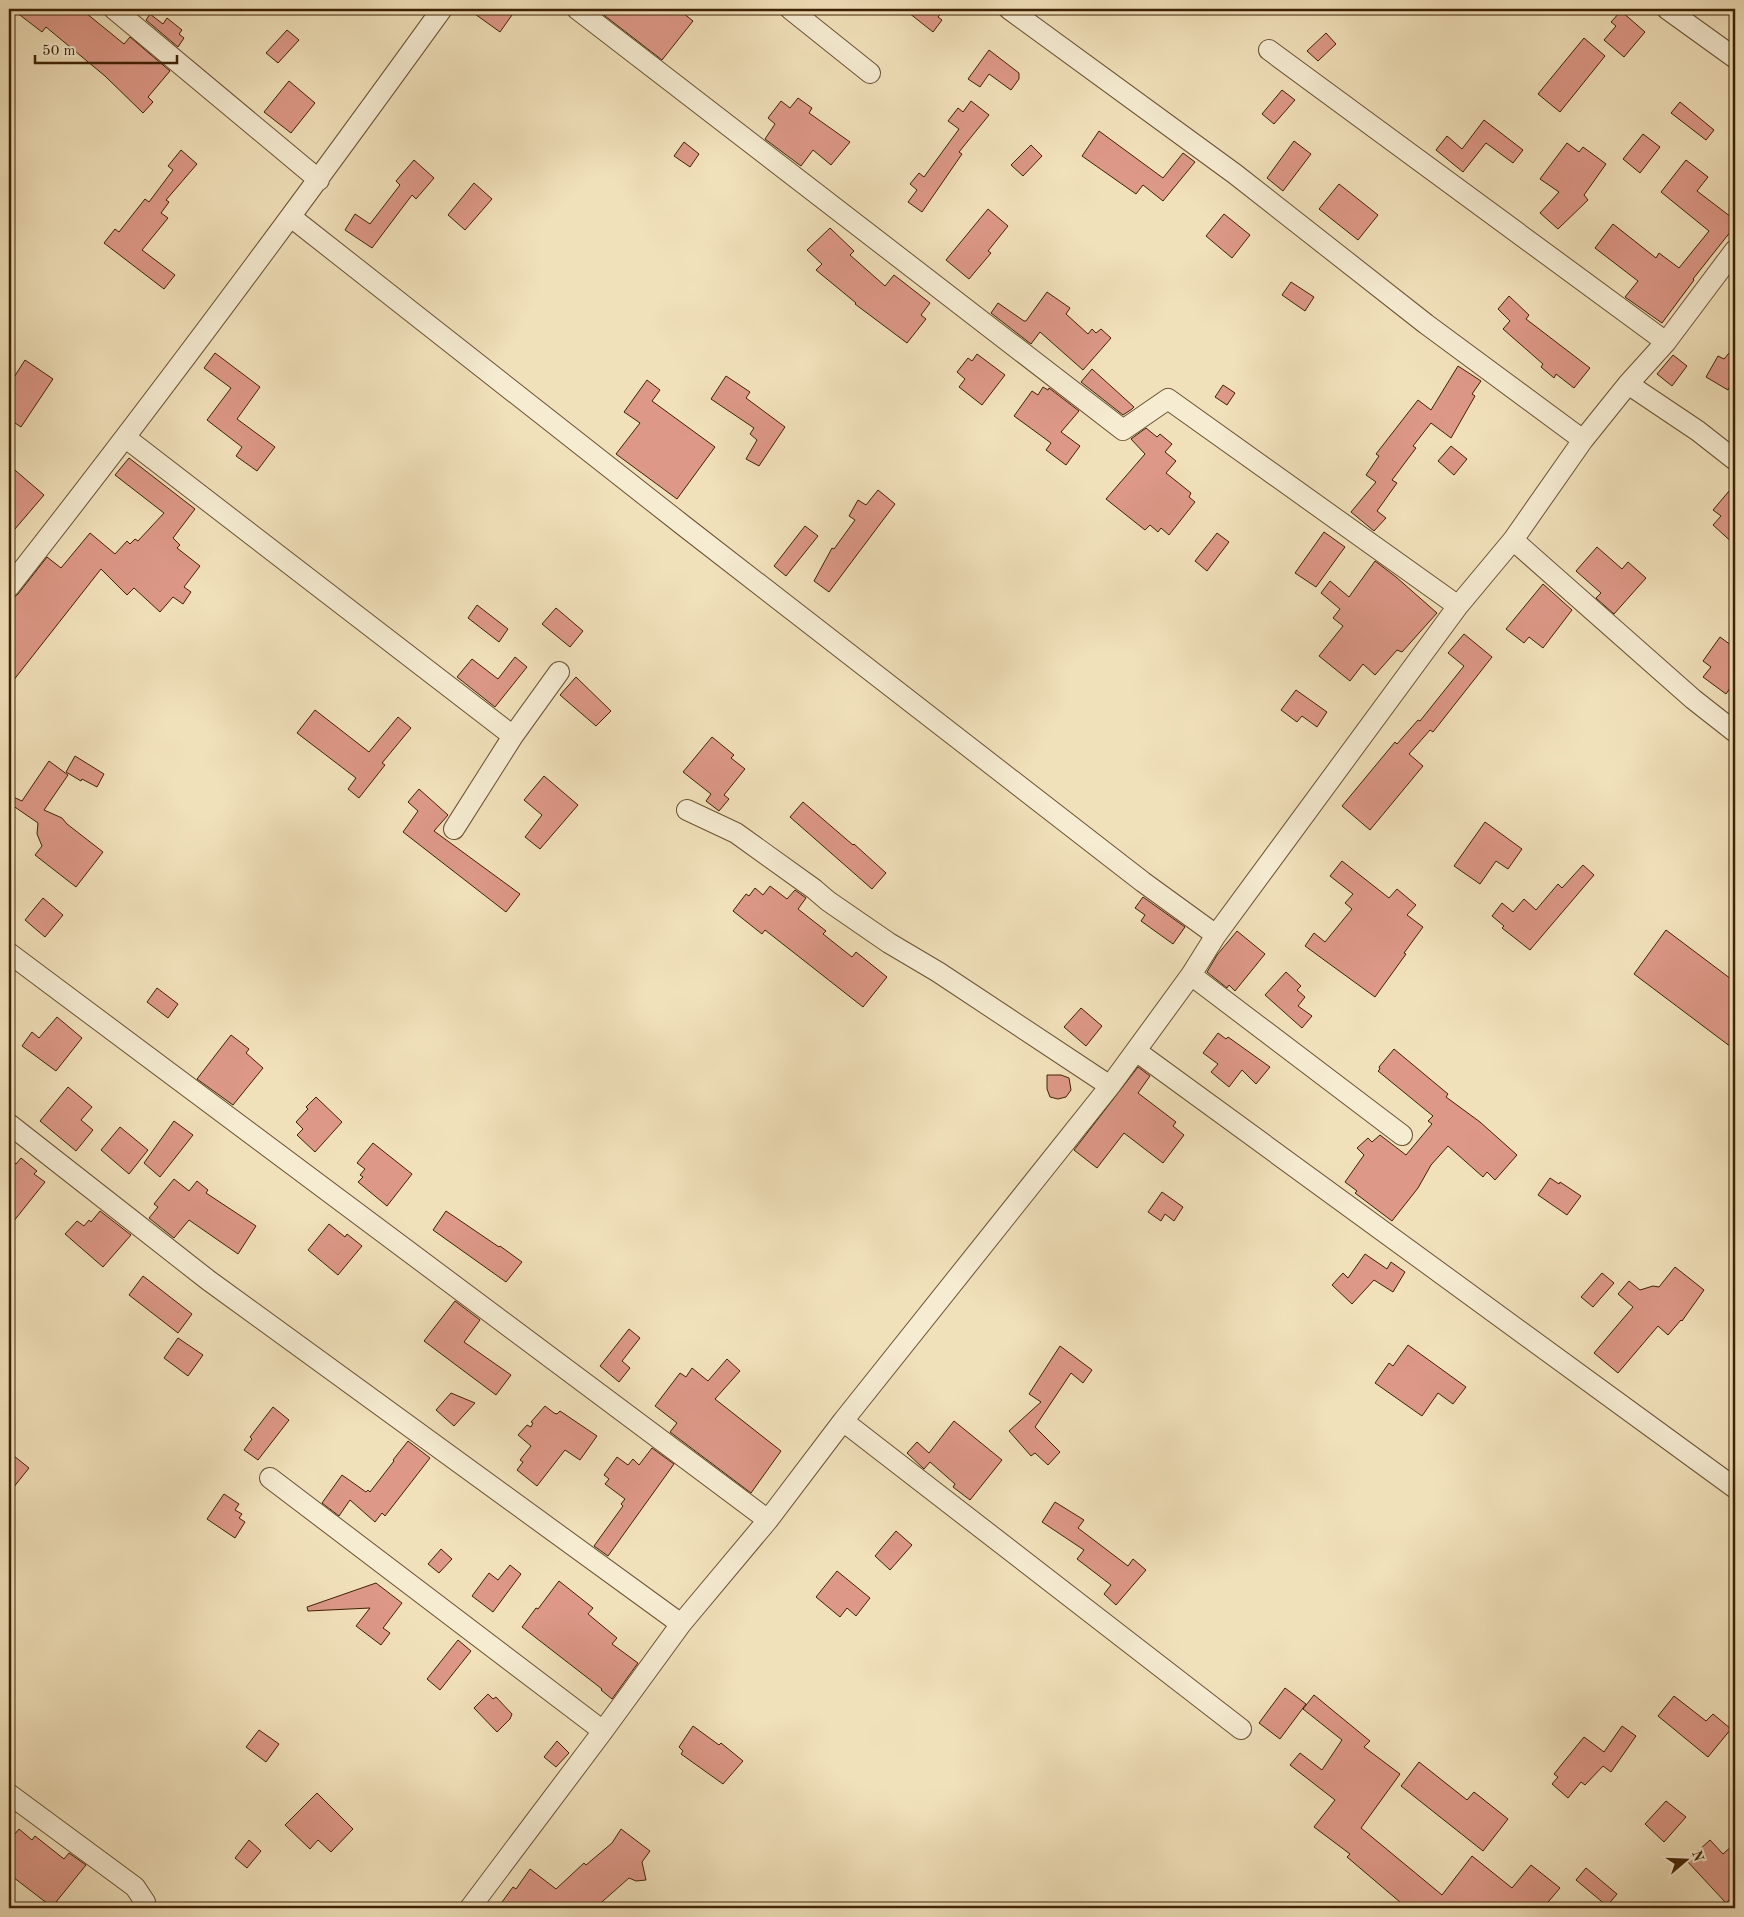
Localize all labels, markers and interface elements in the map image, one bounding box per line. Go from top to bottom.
scale bar [35,32,178,64]
text: 50 m [42,44,76,59]
north arrow [1662,1834,1712,1884]
text: N [1689,1849,1706,1864]

